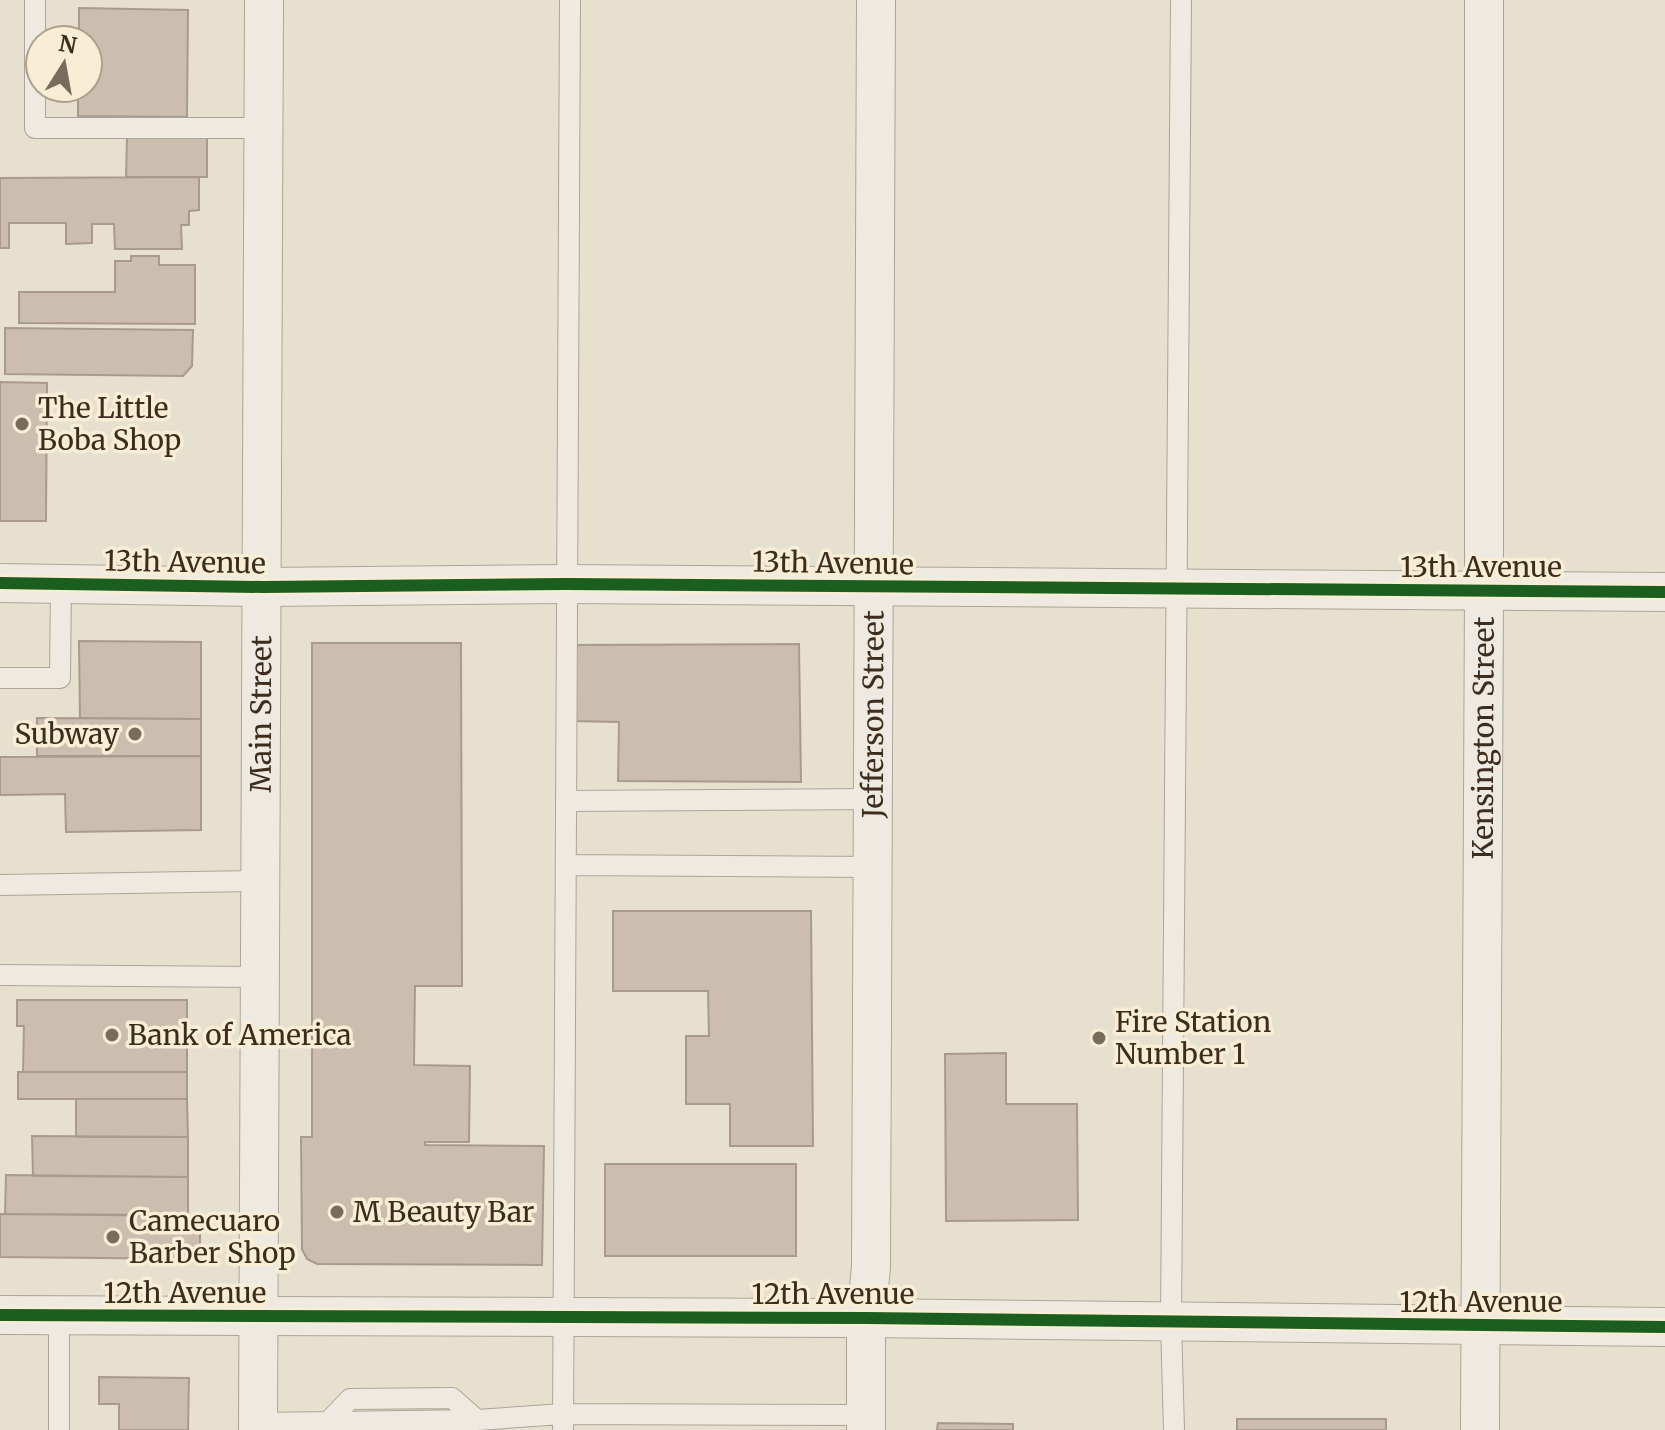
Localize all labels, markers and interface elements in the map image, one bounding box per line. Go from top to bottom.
north arrow [24,24,104,104]
text: N [57,29,80,60]
place label: The Little Boba Shop [38,390,181,458]
marker: The Little Boba Shop [13,415,31,433]
street label: 13th Avenue [104,543,266,581]
street label: 13th Avenue [752,544,914,582]
street label: 13th Avenue [1400,549,1562,585]
street label: Jefferson Street [855,610,892,819]
street label: Kensington Street [1465,616,1502,859]
street label: Main Street [243,635,279,793]
place label: Subway [14,716,120,752]
marker: Subway [126,725,144,743]
place label: Fire Station Number 1 [1115,1004,1271,1072]
place label: Bank of America [128,1017,352,1053]
marker: Bank of America [103,1026,121,1044]
marker: Fire Station Number 1 [1090,1029,1108,1047]
place label: M Beauty Bar [353,1194,534,1230]
place label: Camecuaro Barber Shop [129,1203,296,1271]
marker: M Beauty Bar [328,1203,346,1221]
marker: Camecuaro Barber Shop [104,1228,122,1246]
street label: 12th Avenue [104,1275,266,1311]
street label: 12th Avenue [752,1276,914,1312]
street label: 12th Avenue [1400,1284,1562,1320]

